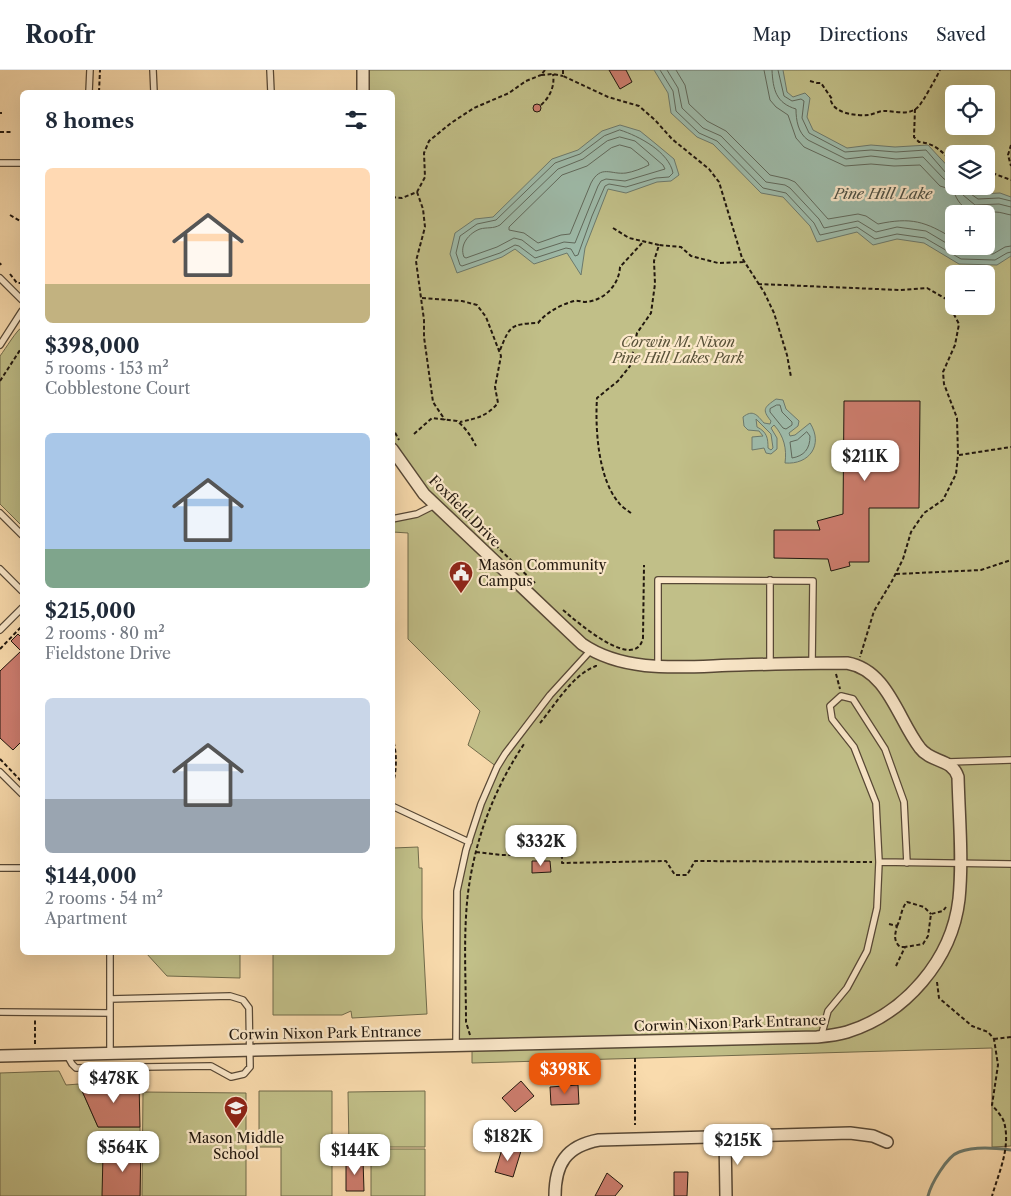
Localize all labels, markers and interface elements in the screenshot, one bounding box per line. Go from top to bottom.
text: Roofr [25,20,96,49]
text: Map [752,24,791,46]
text: Directions [819,24,908,46]
text: Saved [936,24,986,46]
map controls [945,85,995,315]
button: locate [945,85,995,135]
icon: filters [342,106,370,134]
text: 8 homes [45,108,134,133]
button: layers [945,145,995,195]
water label: Pine Hill Lake [833,184,933,203]
icon: home [163,200,253,290]
button: + [945,205,995,255]
button: − [945,265,995,315]
text: $398,000 [45,333,140,358]
park label: Corwin M. Nixon Pine Hill Lakes Park [611,333,745,367]
text: 5 rooms · 153 m² [45,358,169,378]
text: Cobblestone Court [45,378,190,398]
pin: $211K [830,440,900,482]
text: $211K [842,446,888,466]
icon: home [163,465,253,555]
street label: Foxfield Drive [425,471,505,551]
place label: Mason Community Campus [478,556,607,590]
public building icon: Mason Community Campus [448,560,474,594]
text: $215,000 [45,598,136,623]
text: 2 rooms · 80 m² [45,623,165,643]
text: Fieldstone Drive [45,643,171,663]
icon: home [163,730,253,820]
pin: $332K [506,824,576,867]
text: $332K [516,831,566,851]
text: $144,000 [45,863,137,888]
text: 2 rooms · 54 m² [45,888,163,908]
text: Apartment [45,908,127,928]
street label: Corwin Nixon Park Entrance [633,1011,827,1035]
street label: Corwin Nixon Park Entrance [229,1022,422,1044]
pin: $398K [530,1052,600,1095]
text: $398K [540,1059,590,1079]
pin: $478K [79,1062,149,1104]
text: $478K [89,1068,139,1088]
school or university icon: Mason Middle School [223,1095,249,1129]
pin: $182K [473,1120,543,1162]
pin: $215K [703,1124,773,1166]
text: $182K [484,1126,532,1146]
place label: Mason Middle School [188,1129,284,1163]
pin: $564K [88,1130,158,1173]
text: $215K [714,1130,762,1150]
pin: $144K [320,1134,390,1176]
text: $564K [98,1137,148,1157]
text: $144K [331,1140,379,1160]

